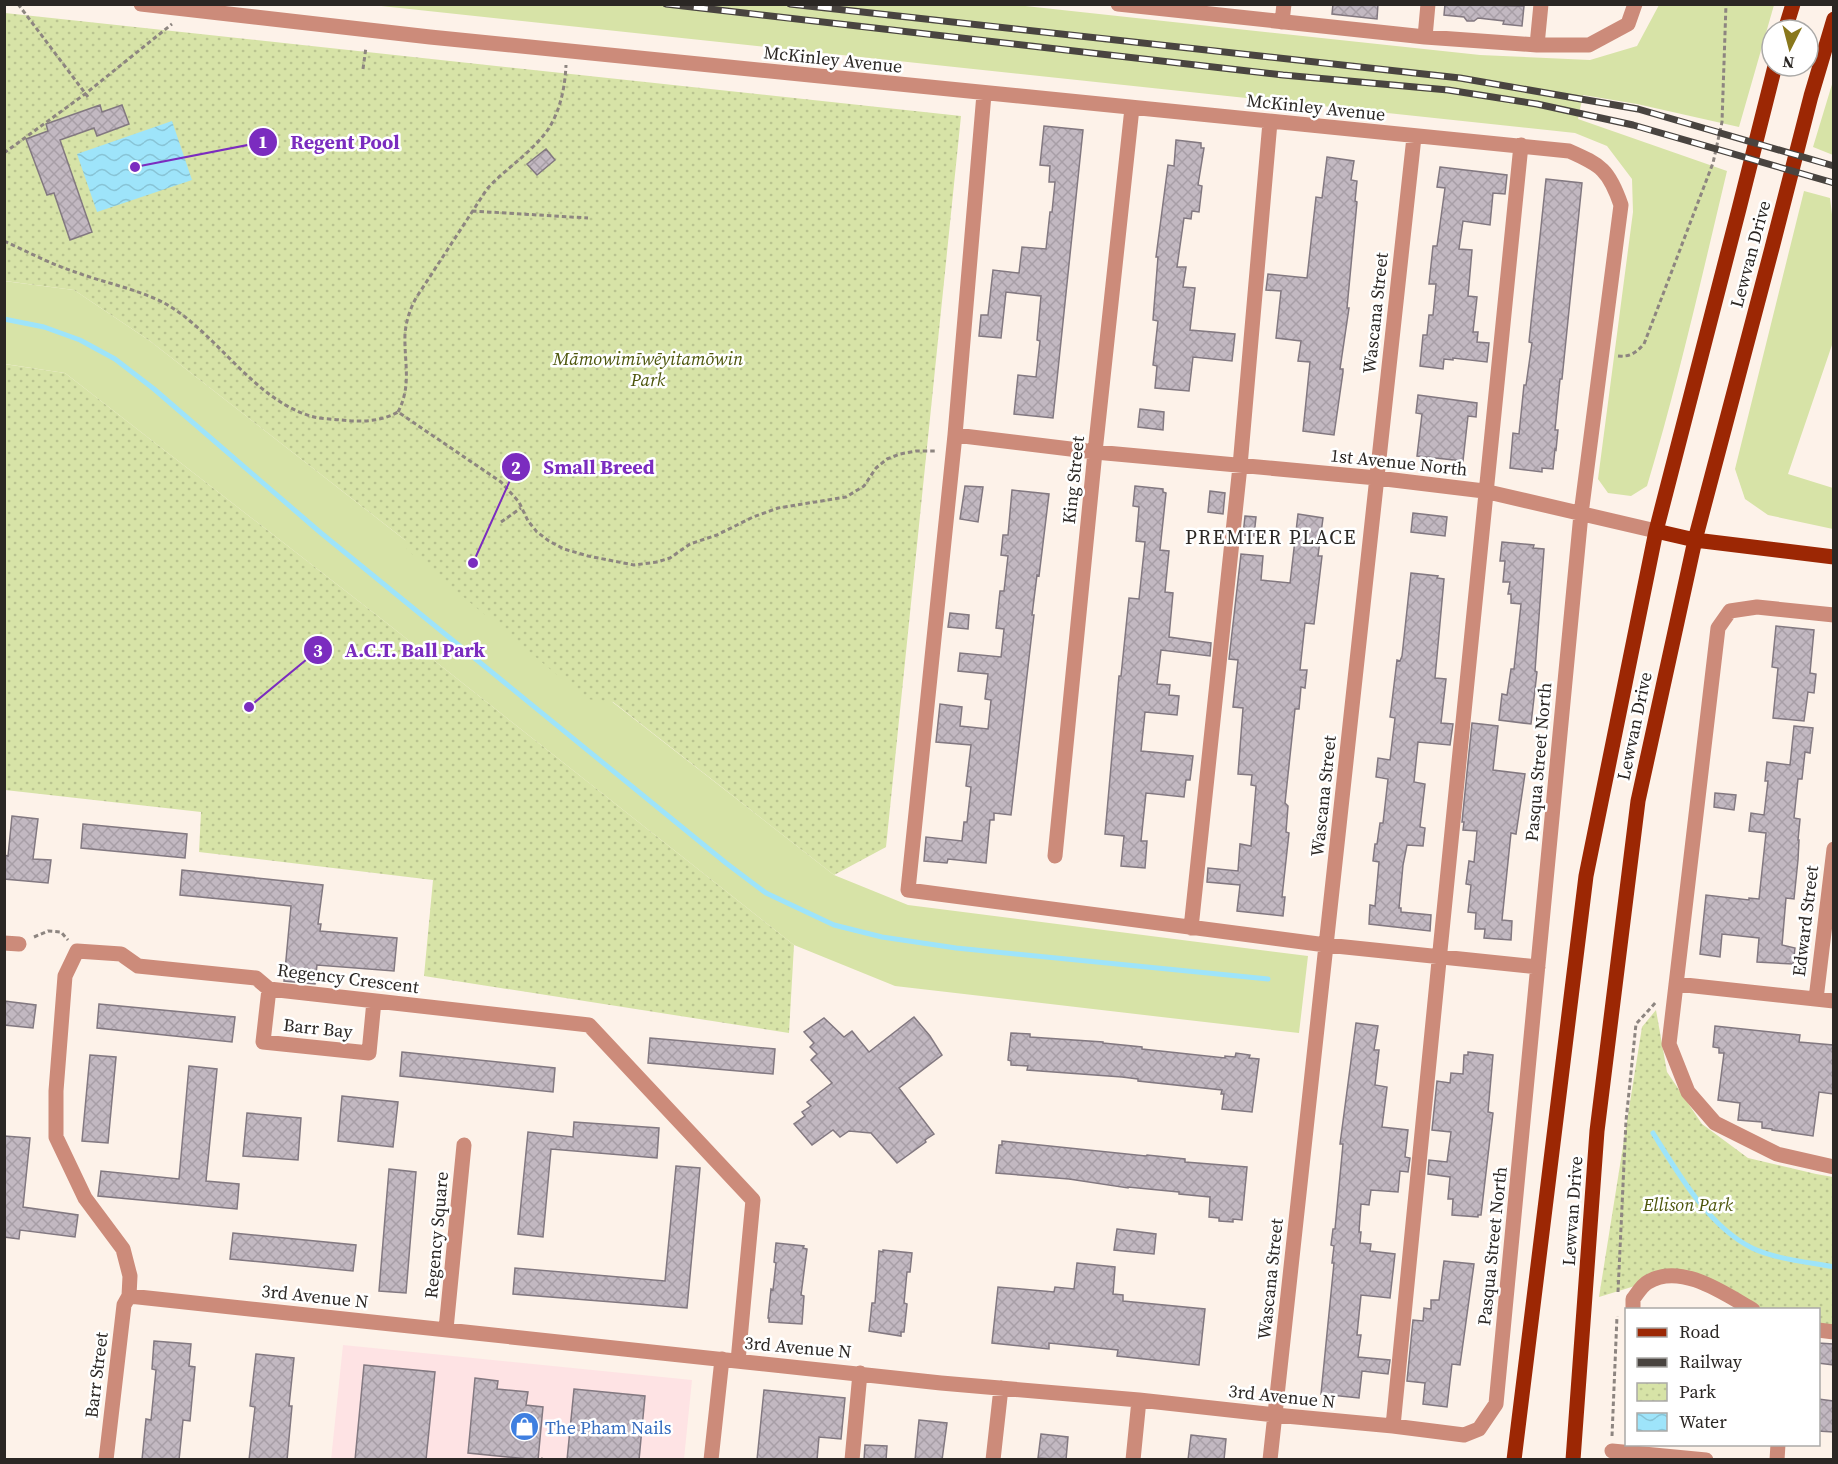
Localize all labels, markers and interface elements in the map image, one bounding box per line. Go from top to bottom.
north arrow [1760,18,1820,78]
street label: McKinley Avenue [762,39,904,79]
text: N [1781,51,1795,74]
street label: McKinley Avenue [1245,87,1387,127]
callout: Regent Pool [248,123,412,161]
text: Regent Pool [290,128,400,156]
text: 1 [258,129,268,154]
street label: Lewvan Drive [1724,198,1776,310]
street label: Wascana Street [1356,251,1394,375]
park label: Māmowimīwēyitamōwin Park [552,346,743,392]
street label: King Street [1056,435,1090,525]
street label: 1st Avenue North [1329,442,1469,482]
callout: Small Breed [501,448,666,486]
text: Small Breed [543,453,655,481]
text: 2 [511,455,521,480]
district label: PREMIER PLACE [1185,523,1357,551]
callout: A.C.T. Ball Park [303,631,497,669]
text: A.C.T. Ball Park [345,636,485,664]
text: 3 [313,638,323,663]
street label: Lewvan Drive [1610,670,1658,782]
street label: Pasqua Street North [1519,681,1557,843]
street label: Wascana Street [1304,734,1342,858]
street label: Edward Street [1786,864,1824,978]
street label: Regency Crescent [276,957,420,999]
street label: Barr Bay [282,1012,355,1044]
street label: Lewvan Drive [1556,1155,1588,1267]
street label: Pasqua Street North [1471,1165,1513,1327]
street label: Regency Square [418,1170,454,1300]
park label: Ellison Park [1642,1192,1734,1217]
street label: Wascana Street [1251,1217,1289,1341]
street label: 3rd Avenue N [260,1278,370,1314]
legend [1625,1308,1820,1446]
text: Road [1679,1319,1720,1344]
street label: Barr Street [78,1330,114,1419]
street label: 3rd Avenue N [743,1330,853,1364]
text: Railway [1679,1349,1743,1374]
street label: 3rd Avenue N [1227,1378,1337,1414]
text: Park [1679,1379,1716,1404]
text: Water [1679,1409,1727,1434]
shop icon: The Pham Nails [508,1411,540,1443]
place label: The Pham Nails [545,1415,672,1440]

